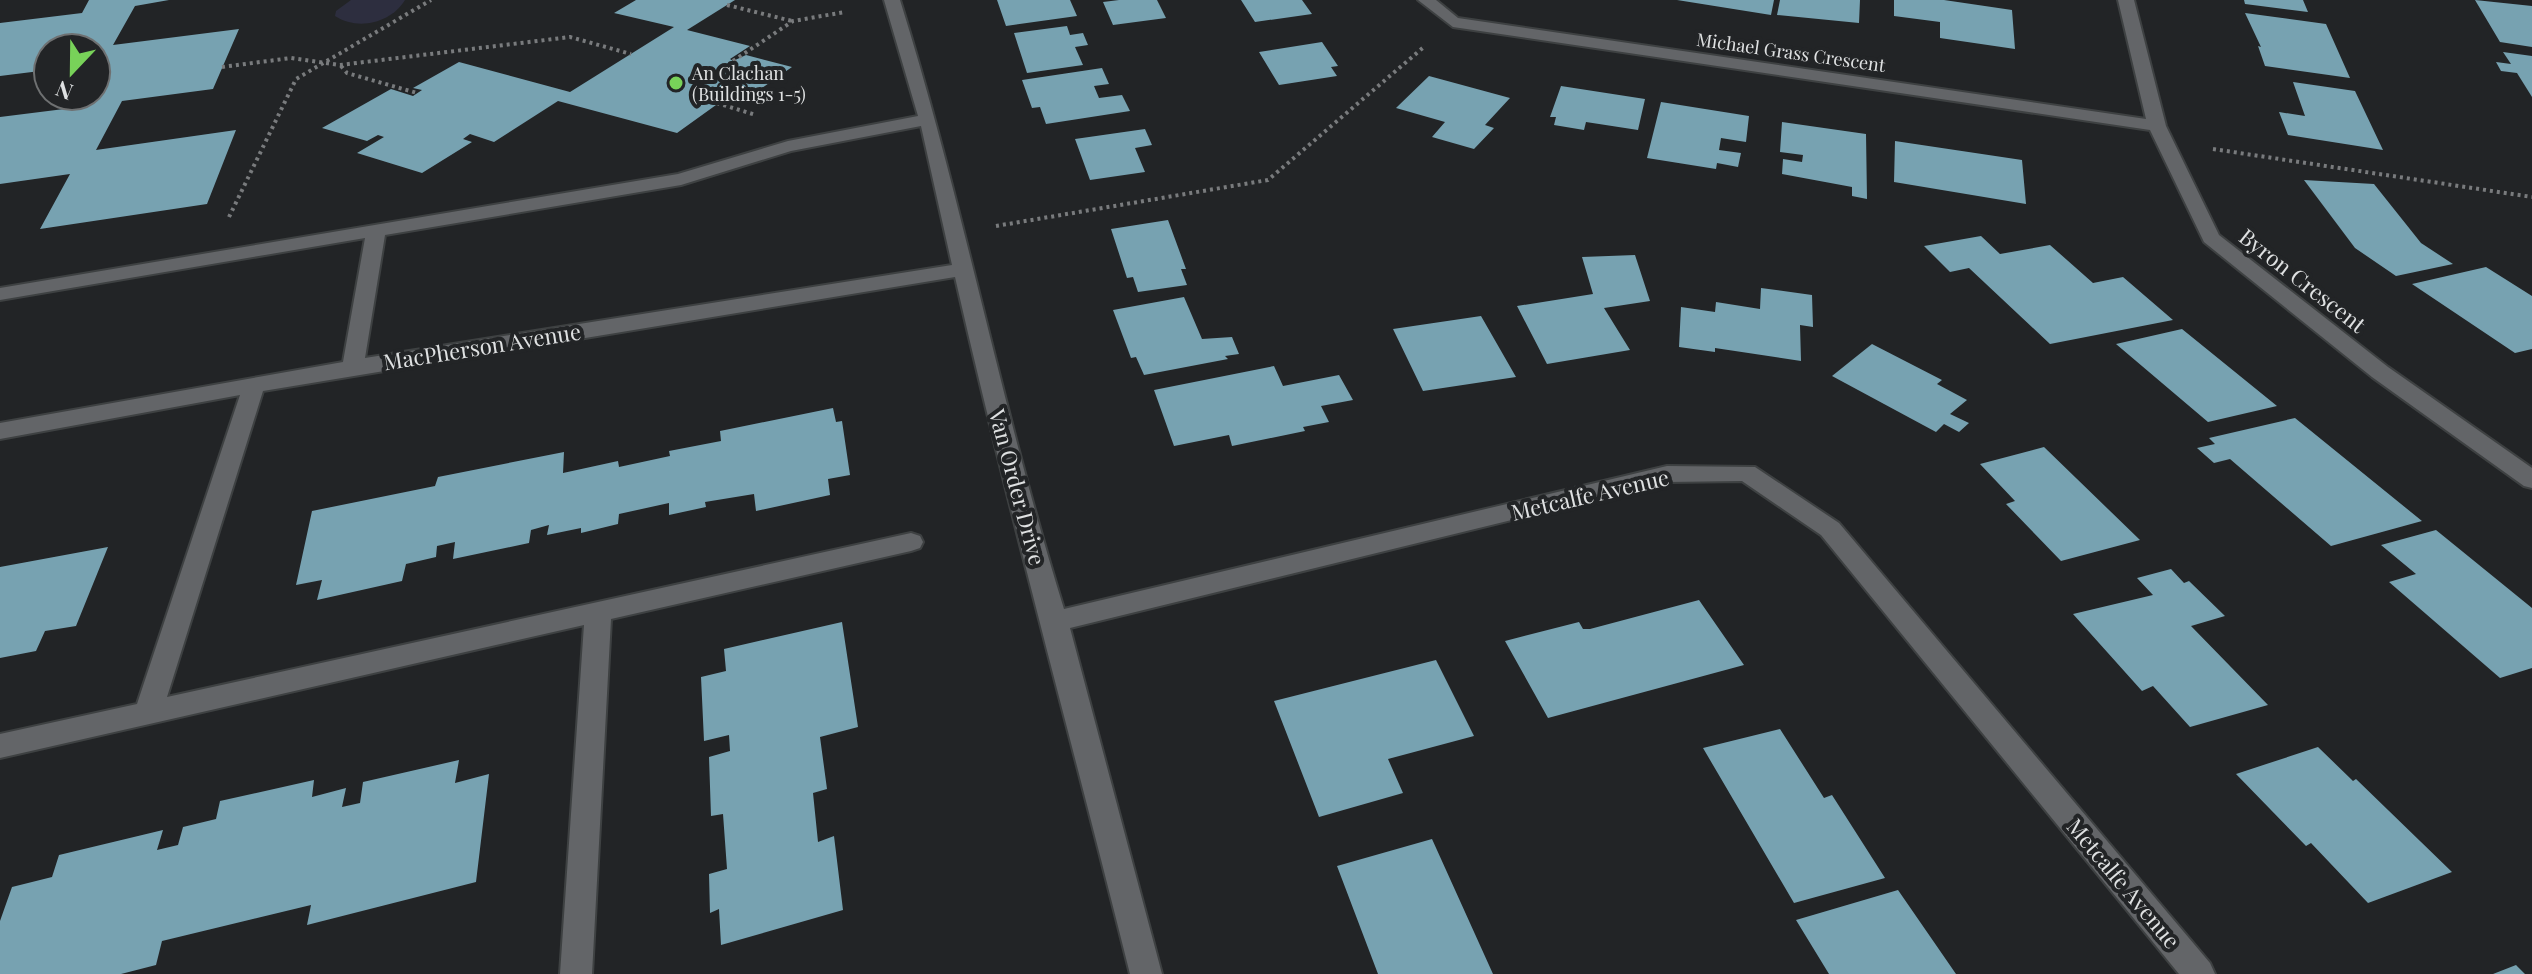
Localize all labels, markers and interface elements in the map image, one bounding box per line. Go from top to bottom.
street label: Michael Grass Crescent [1695,27,1888,77]
north arrow [32,32,112,112]
place label: An Clachan (Buildings 1-5) [691,61,806,106]
marker: An Clachan (Buildings 1-5) [667,74,685,92]
text: N [51,75,77,108]
street label: Byron Crescent [2234,221,2373,340]
street label: MacPherson Avenue [381,316,583,376]
street label: Van Order Drive [983,405,1053,568]
street label: Metcalfe Avenue [1508,461,1672,527]
street label: Metcalfe Avenue [2061,812,2187,954]

